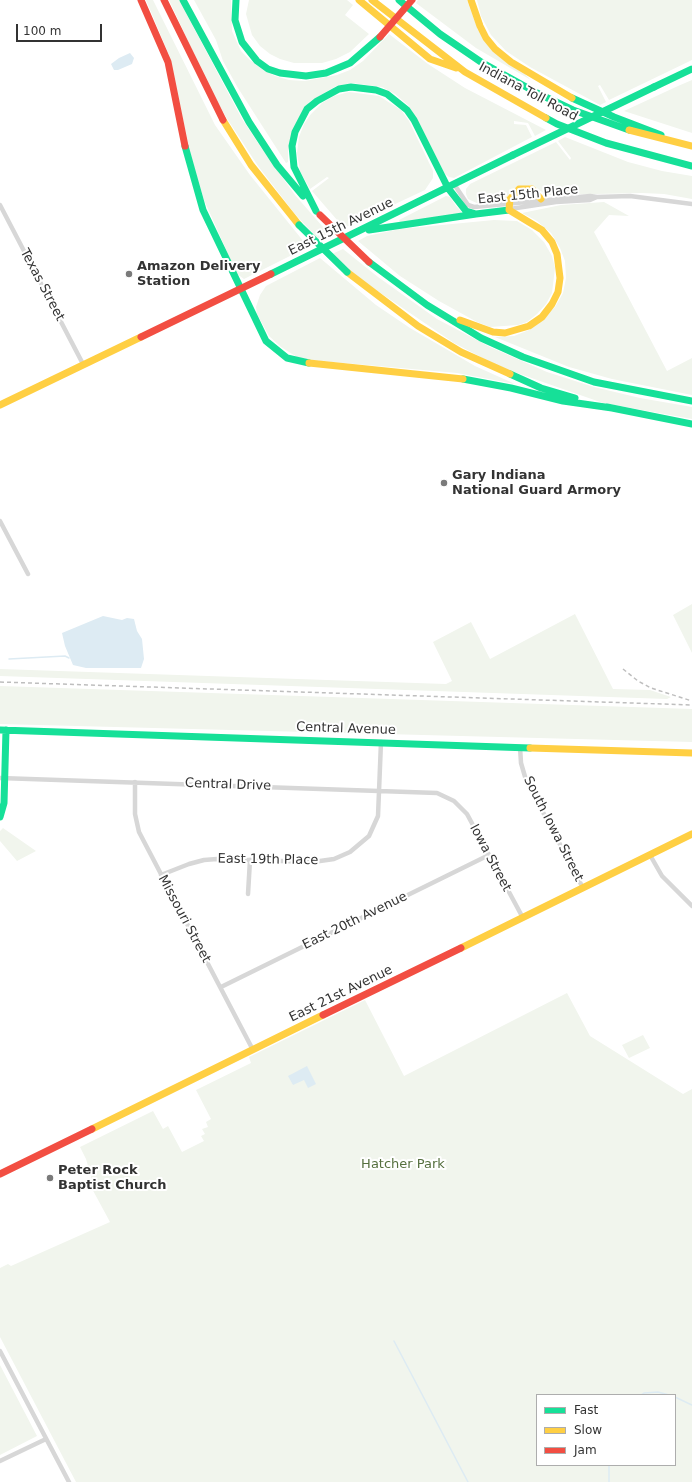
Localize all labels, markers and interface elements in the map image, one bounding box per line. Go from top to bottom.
scale bar [18,16,104,42]
text: 100 m [23,24,61,38]
street label: Indiana Toll Road [476,59,580,125]
street label: East 15th Place [477,182,579,208]
street label: East 15th Avenue [286,195,396,259]
street label: Texas Street [16,246,68,324]
place label: Amazon Delivery Station [137,259,260,290]
marker: Amazon Delivery Station [124,269,134,279]
place label: Gary Indiana National Guard Armory [452,468,621,499]
marker: Gary Indiana National Guard Armory [439,478,449,488]
street label: Central Avenue [296,719,396,739]
street label: South Iowa Street [520,774,586,884]
street label: Central Drive [185,776,271,794]
street label: Iowa Street [466,822,514,894]
street label: East 19th Place [217,851,319,869]
street label: Missouri Street [154,872,214,966]
street label: East 20th Avenue [300,889,410,953]
street label: East 21st Avenue [287,962,395,1026]
park label: Hatcher Park [361,1157,445,1173]
place label: Peter Rock Baptist Church [58,1163,167,1194]
marker: Peter Rock Baptist Church [45,1173,55,1183]
legend [536,1394,676,1466]
text: Fast [574,1403,598,1417]
text: Slow [574,1423,602,1437]
text: Jam [574,1443,597,1457]

